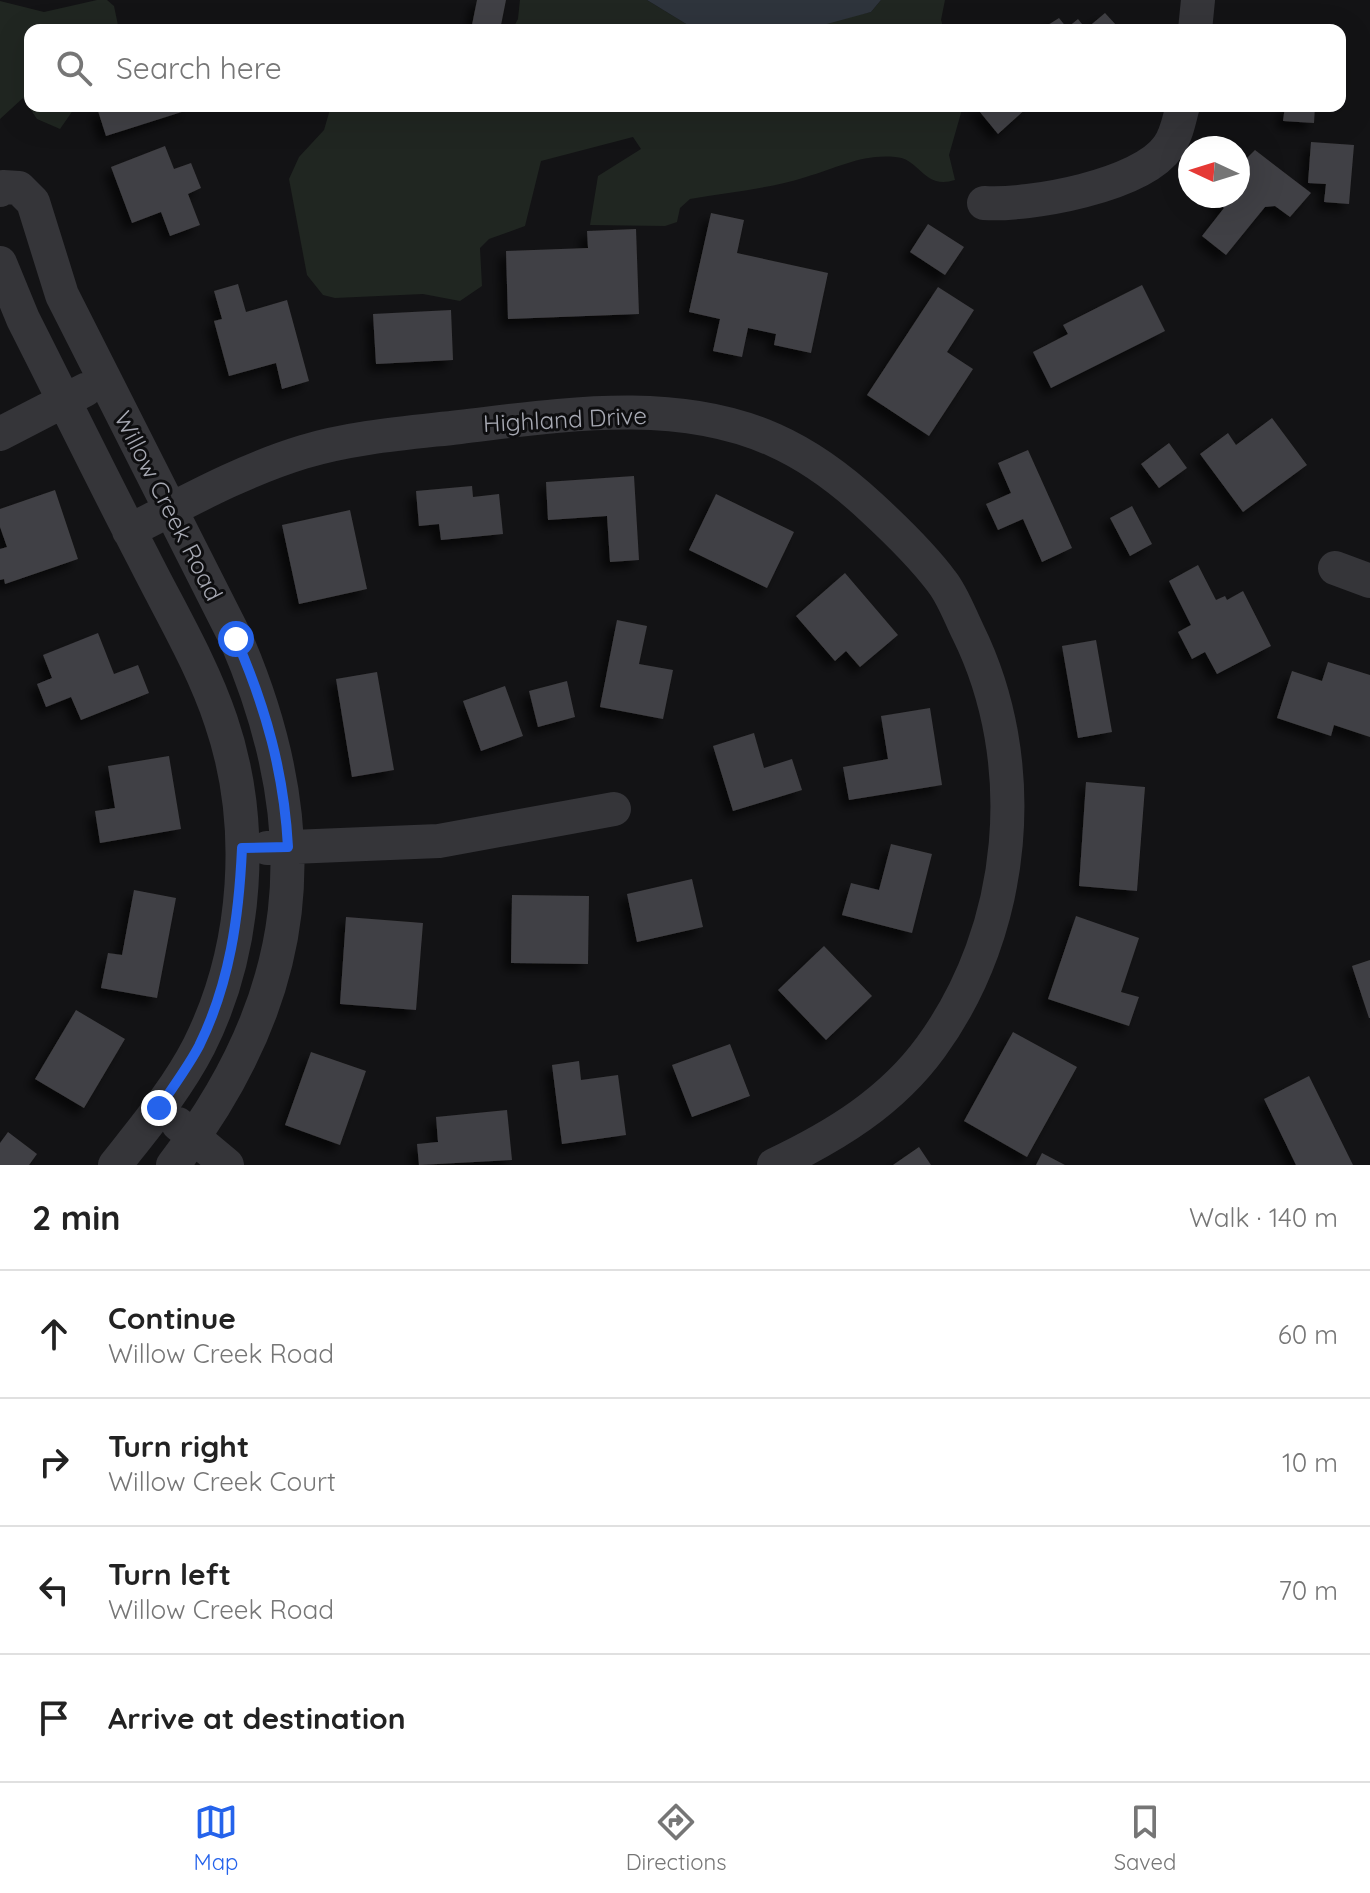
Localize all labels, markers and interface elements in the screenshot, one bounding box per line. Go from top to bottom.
search box [24,24,1346,112]
icon: search [52,46,96,90]
text: Search here [116,49,282,87]
north arrow [1178,136,1250,208]
street label: Highland Drive [482,400,648,438]
street label: Willow Creek Road [108,406,230,605]
route start [218,621,254,657]
route end [141,1090,177,1126]
text: 2 min [32,1196,121,1239]
text: Walk · 140 m [1189,1201,1338,1234]
text: Continue [108,1299,236,1337]
icon: ahead [32,1312,76,1356]
text: 60 m [1278,1318,1338,1351]
text: Willow Creek Road [108,1337,334,1370]
text: Turn right [108,1427,249,1465]
icon: right [32,1440,76,1484]
text: 10 m [1282,1446,1338,1479]
text: Willow Creek Court [108,1465,336,1498]
text: Turn left [108,1555,231,1593]
icon: left [32,1568,76,1612]
text: 70 m [1278,1574,1338,1607]
text: Willow Creek Road [108,1593,334,1626]
icon: arrive [32,1696,76,1740]
text: Arrive at destination [108,1699,406,1737]
tab: Map [194,1800,238,1876]
tab: Directions [626,1800,726,1876]
tab: Saved [1114,1800,1176,1876]

